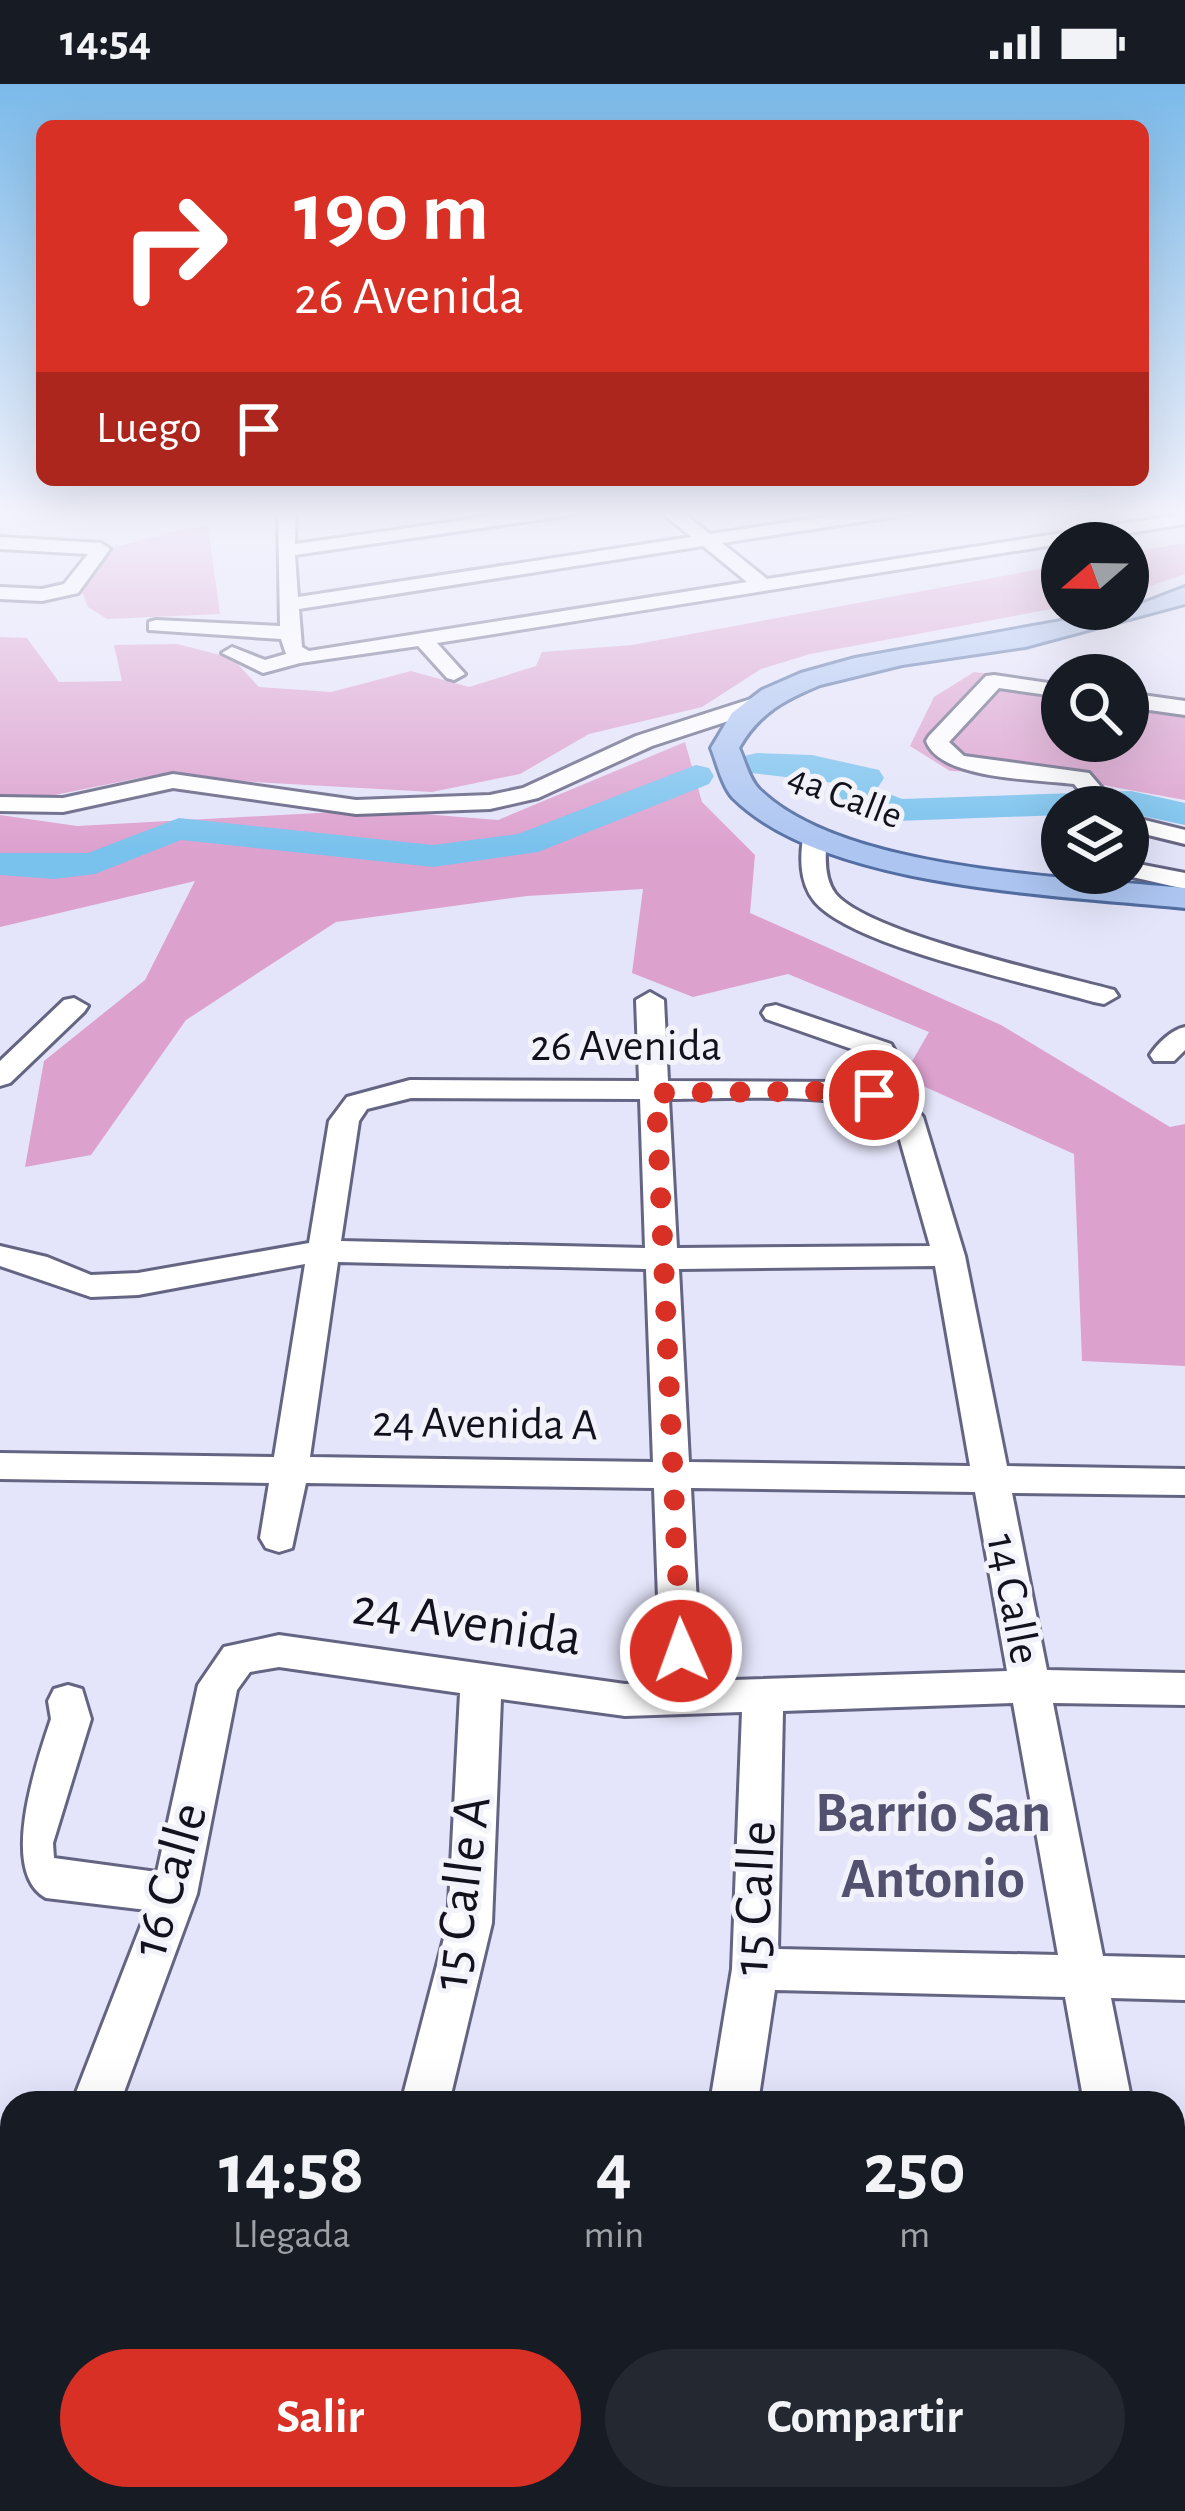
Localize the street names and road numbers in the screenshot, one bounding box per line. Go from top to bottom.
street label: 4a Calle [783,758,907,836]
street label: 26 Avenida [530,1024,722,1069]
street label: 24 Avenida A [372,1400,598,1448]
street label: 14 Calle [978,1530,1048,1668]
street label: 24 Avenida [349,1580,585,1666]
street label: 15 Calle A [423,1793,501,1993]
street label: 16 Calle [122,1797,218,1963]
street label: 15 Calle [724,1819,786,1977]

